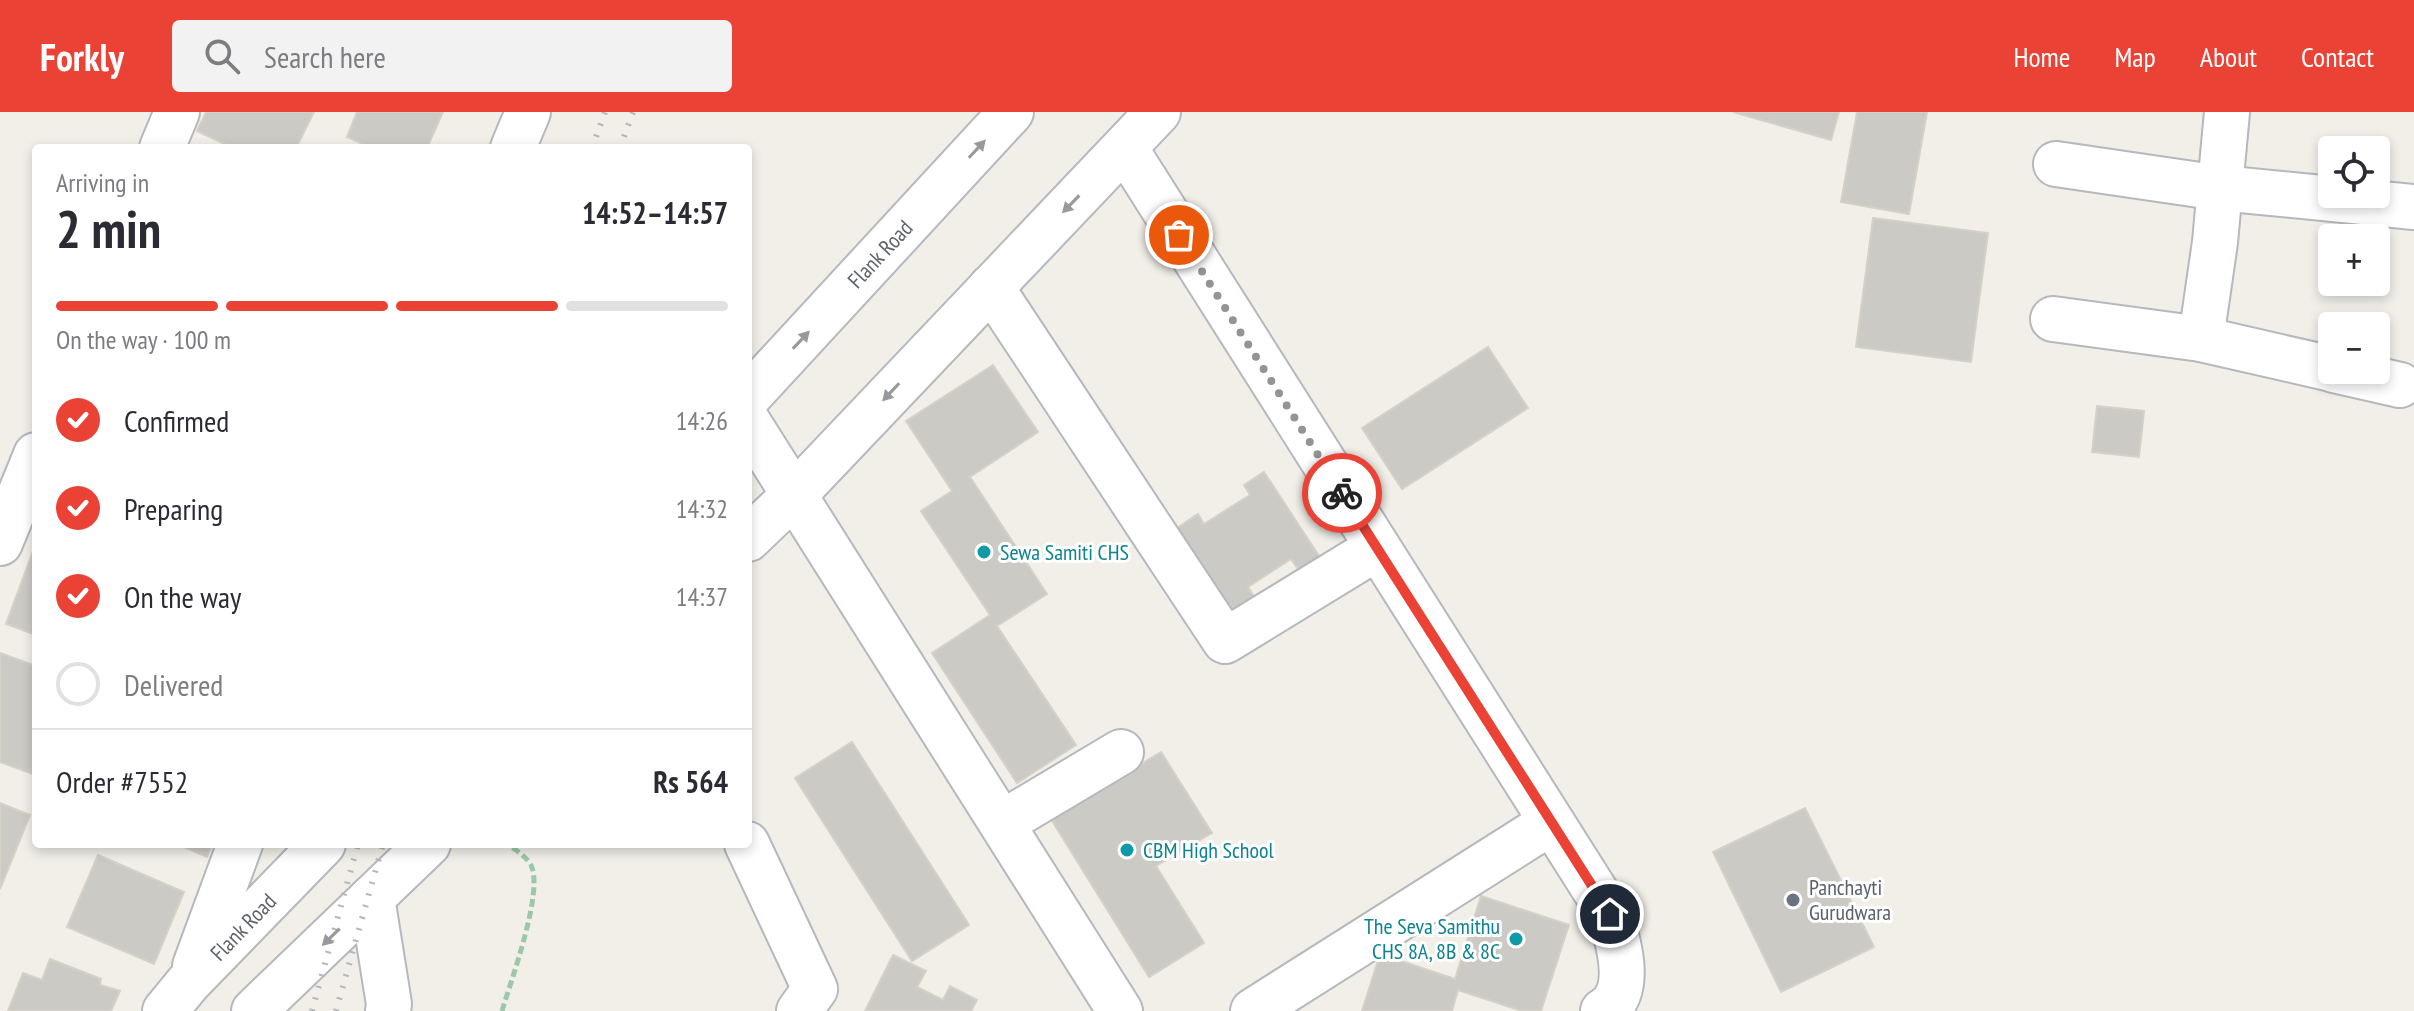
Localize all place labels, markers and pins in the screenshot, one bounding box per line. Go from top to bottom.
pin [1145,201,1213,269]
place label: Sewa Samiti CHS [1000,538,1129,566]
marker: Sewa Samiti CHS [975,543,993,561]
place label: CBM High School [1143,836,1274,864]
marker: CBM High School [1118,841,1136,859]
place label: Panchayti Gurudwara [1809,873,1891,926]
pin [1576,880,1644,948]
marker: Panchayti Gurudwara [1784,891,1802,909]
place label: The Seva Samithu CHS 8A, 8B & 8C [1364,912,1500,965]
marker: The Seva Samithu CHS 8A, 8B & 8C [1507,930,1525,948]

